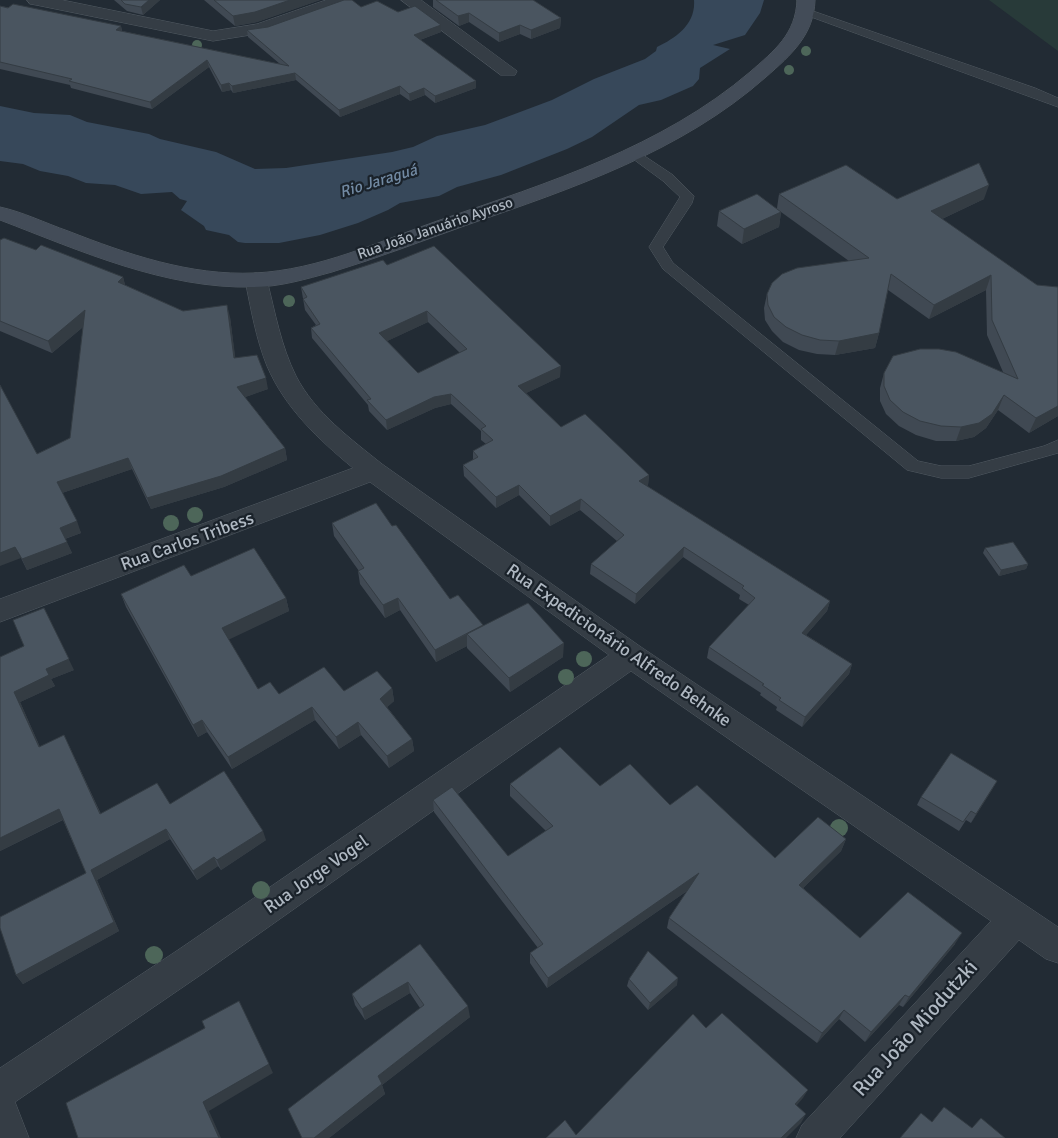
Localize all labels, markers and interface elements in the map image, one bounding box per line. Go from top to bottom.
water label: Rio Jaraguá [337,159,420,202]
street label: Rua João Januário Ayroso [355,193,515,263]
street label: Rua Carlos Tribess [117,507,257,575]
street label: Rua Expedicionário Alfredo Behnke [502,559,736,731]
street label: Rua Jorge Vogel [260,830,372,918]
street label: Rua João Miodutzki [847,954,983,1102]

